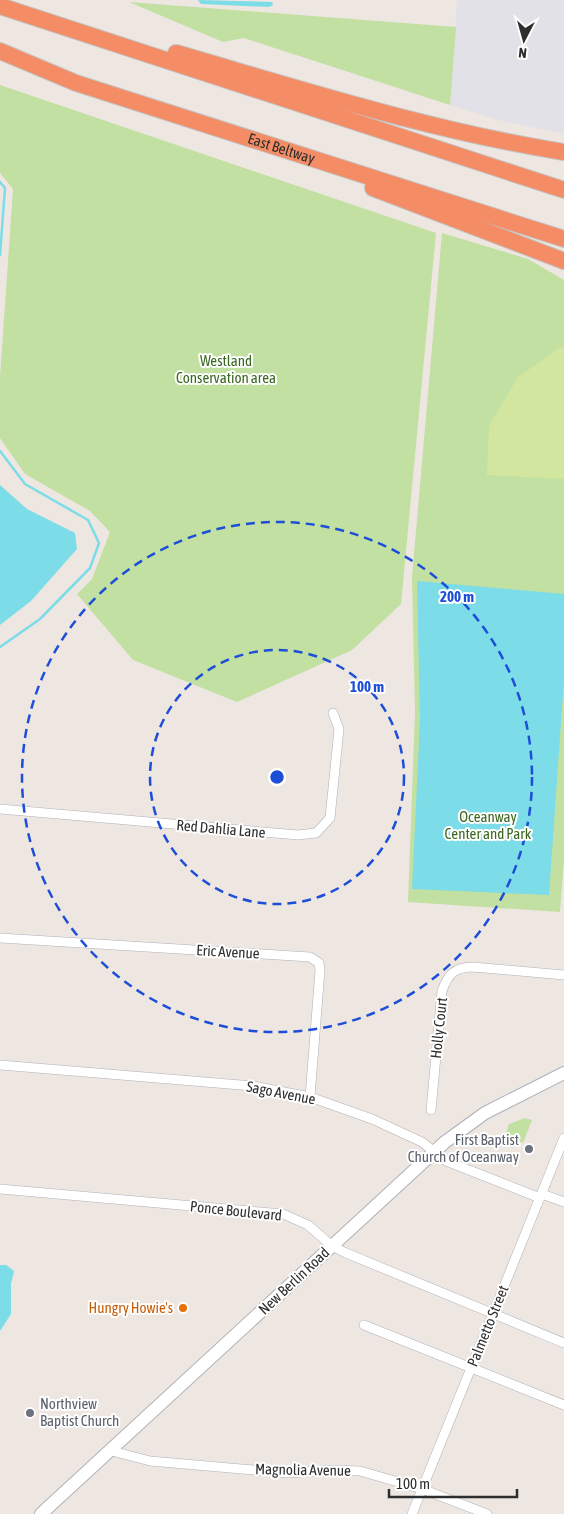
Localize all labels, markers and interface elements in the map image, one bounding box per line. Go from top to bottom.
north arrow [499,15,549,65]
text: N [518,45,528,61]
street label: East Beltway [246,130,317,167]
park label: Westland Conservation area [176,352,276,386]
text: 200 m [440,588,474,605]
text: 100 m [350,678,384,695]
centre of rings [268,768,286,786]
park label: Oceanway Center and Park [445,808,532,842]
street label: Red Dahlia Lane [176,816,266,841]
street label: Eric Avenue [196,941,260,962]
street label: Holly Court [427,997,450,1059]
street label: Sago Avenue [245,1077,317,1108]
place label: First Baptist Church of Oceanway [408,1131,519,1165]
marker: First Baptist Church of Oceanway [523,1143,535,1155]
street label: Ponce Boulevard [189,1197,283,1224]
street label: New Berlin Road [255,1244,332,1318]
street label: Palmetto Street [464,1283,512,1369]
place label: Hungry Howie's [89,1299,173,1316]
marker: Hungry Howie's [177,1302,189,1314]
place label: Northview Baptist Church [40,1395,119,1429]
marker: Northview Baptist Church [24,1407,36,1419]
street label: Magnolia Avenue [255,1460,351,1479]
scale bar [389,1466,516,1498]
text: 100 m [396,1475,430,1492]

